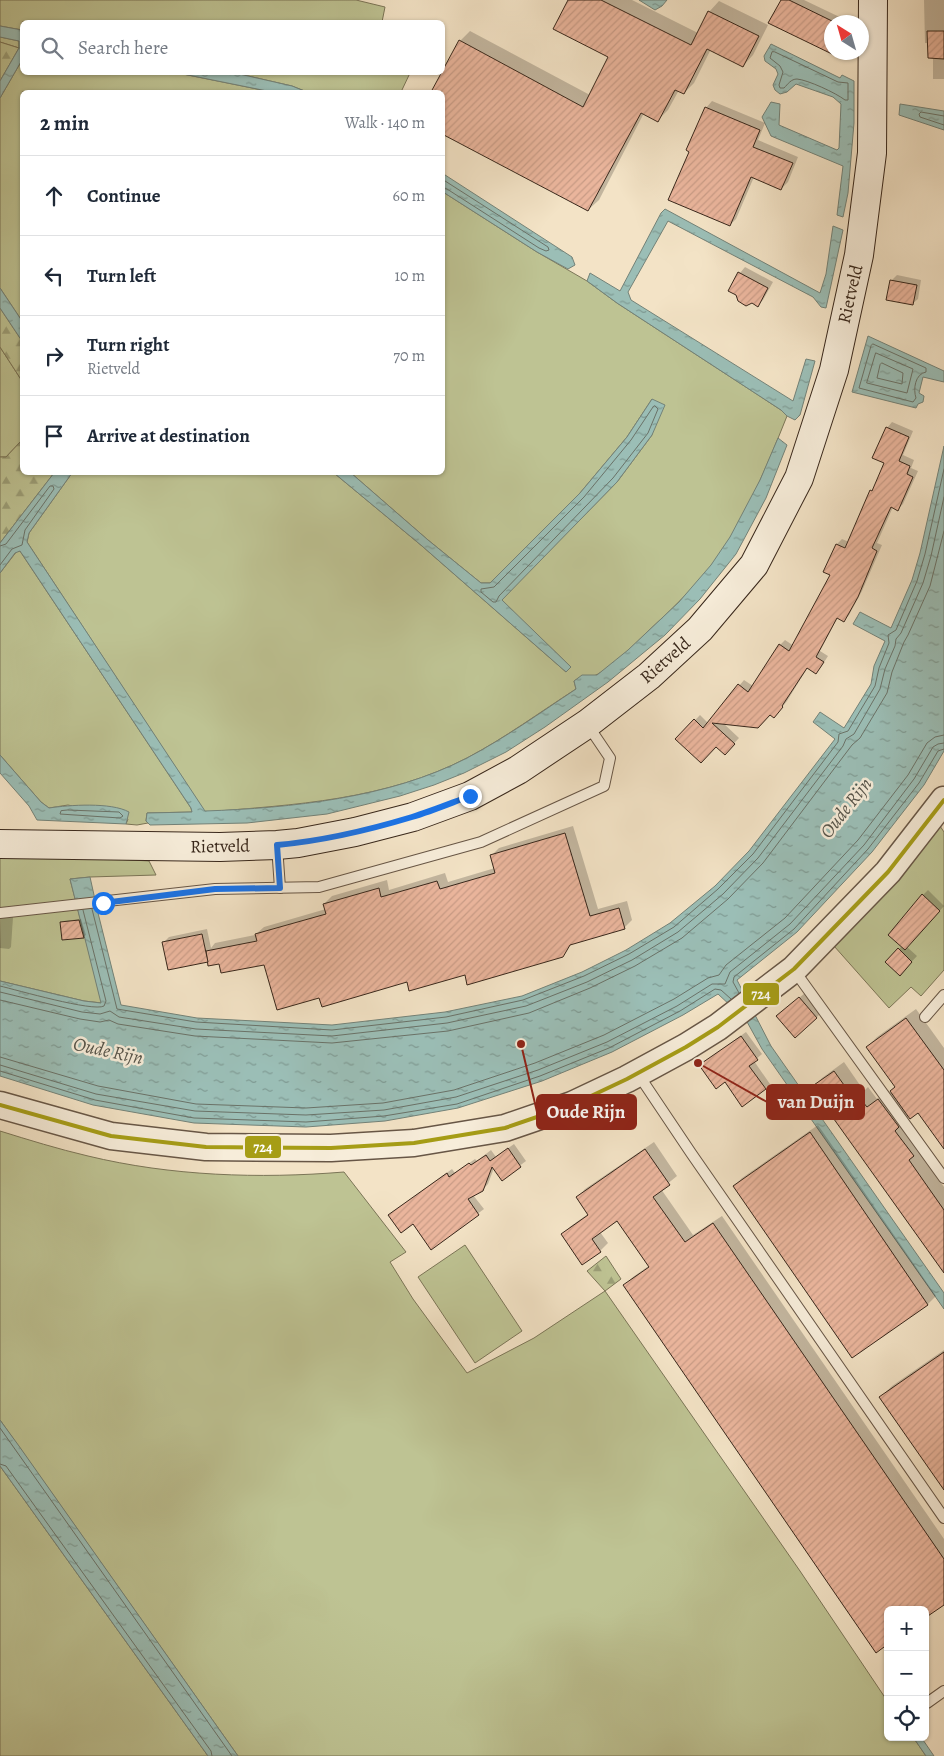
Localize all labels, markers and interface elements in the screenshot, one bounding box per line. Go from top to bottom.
north arrow [824,15,869,60]
search box [20,20,445,75]
icon: search [38,34,66,62]
text: Search here [78,35,168,61]
text: 2 min [40,109,89,137]
text: Walk · 140 m [345,112,425,134]
icon: ahead [40,182,68,210]
text: Continue [87,183,161,209]
text: 60 m [393,185,425,207]
icon: left [40,262,68,290]
street label: Rietveld [832,262,868,326]
text: Turn left [87,263,156,289]
text: 10 m [395,265,425,287]
text: Turn right [87,332,169,358]
icon: right [40,342,68,370]
text: 70 m [393,345,425,367]
text: Rietveld [87,358,140,380]
icon: arrive [40,422,68,450]
text: Arrive at destination [87,423,250,449]
street label: Rietveld [635,631,696,689]
water label: Oude Rijn [814,772,878,844]
route end [459,785,482,808]
street label: Rietveld [190,833,250,859]
route start [92,892,115,915]
line badge: 724 [742,982,780,1006]
text: 724 [751,985,771,1004]
water label: Oude Rijn [71,1031,145,1071]
callout: van Duijn [767,1085,864,1119]
text: van Duijn [777,1089,855,1115]
callout: Oude Rijn [537,1095,636,1129]
text: Oude Rijn [547,1099,626,1125]
line badge: 724 [244,1135,282,1159]
text: 724 [253,1138,273,1157]
map controls [884,1606,929,1741]
button: + [884,1606,929,1651]
button: − [884,1651,929,1696]
button: locate [884,1696,929,1741]

